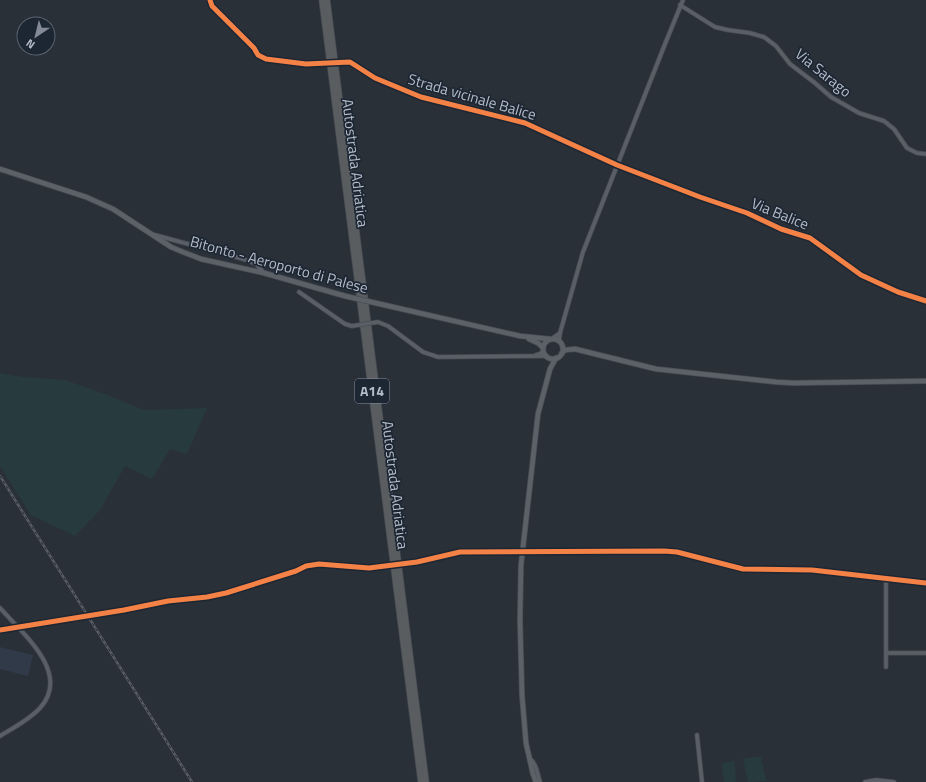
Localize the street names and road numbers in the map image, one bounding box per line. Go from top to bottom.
street label: Via Sarago [790,43,857,103]
street label: Strada vicinale Balice [405,67,539,126]
street label: Autostrada Adriatica [336,97,375,229]
street label: Via Balice [748,192,812,236]
street label: Bitonto - Aeroporto di Palese [188,230,371,299]
road number: A14 [355,379,389,403]
street label: Autostrada Adriatica [376,419,415,551]

